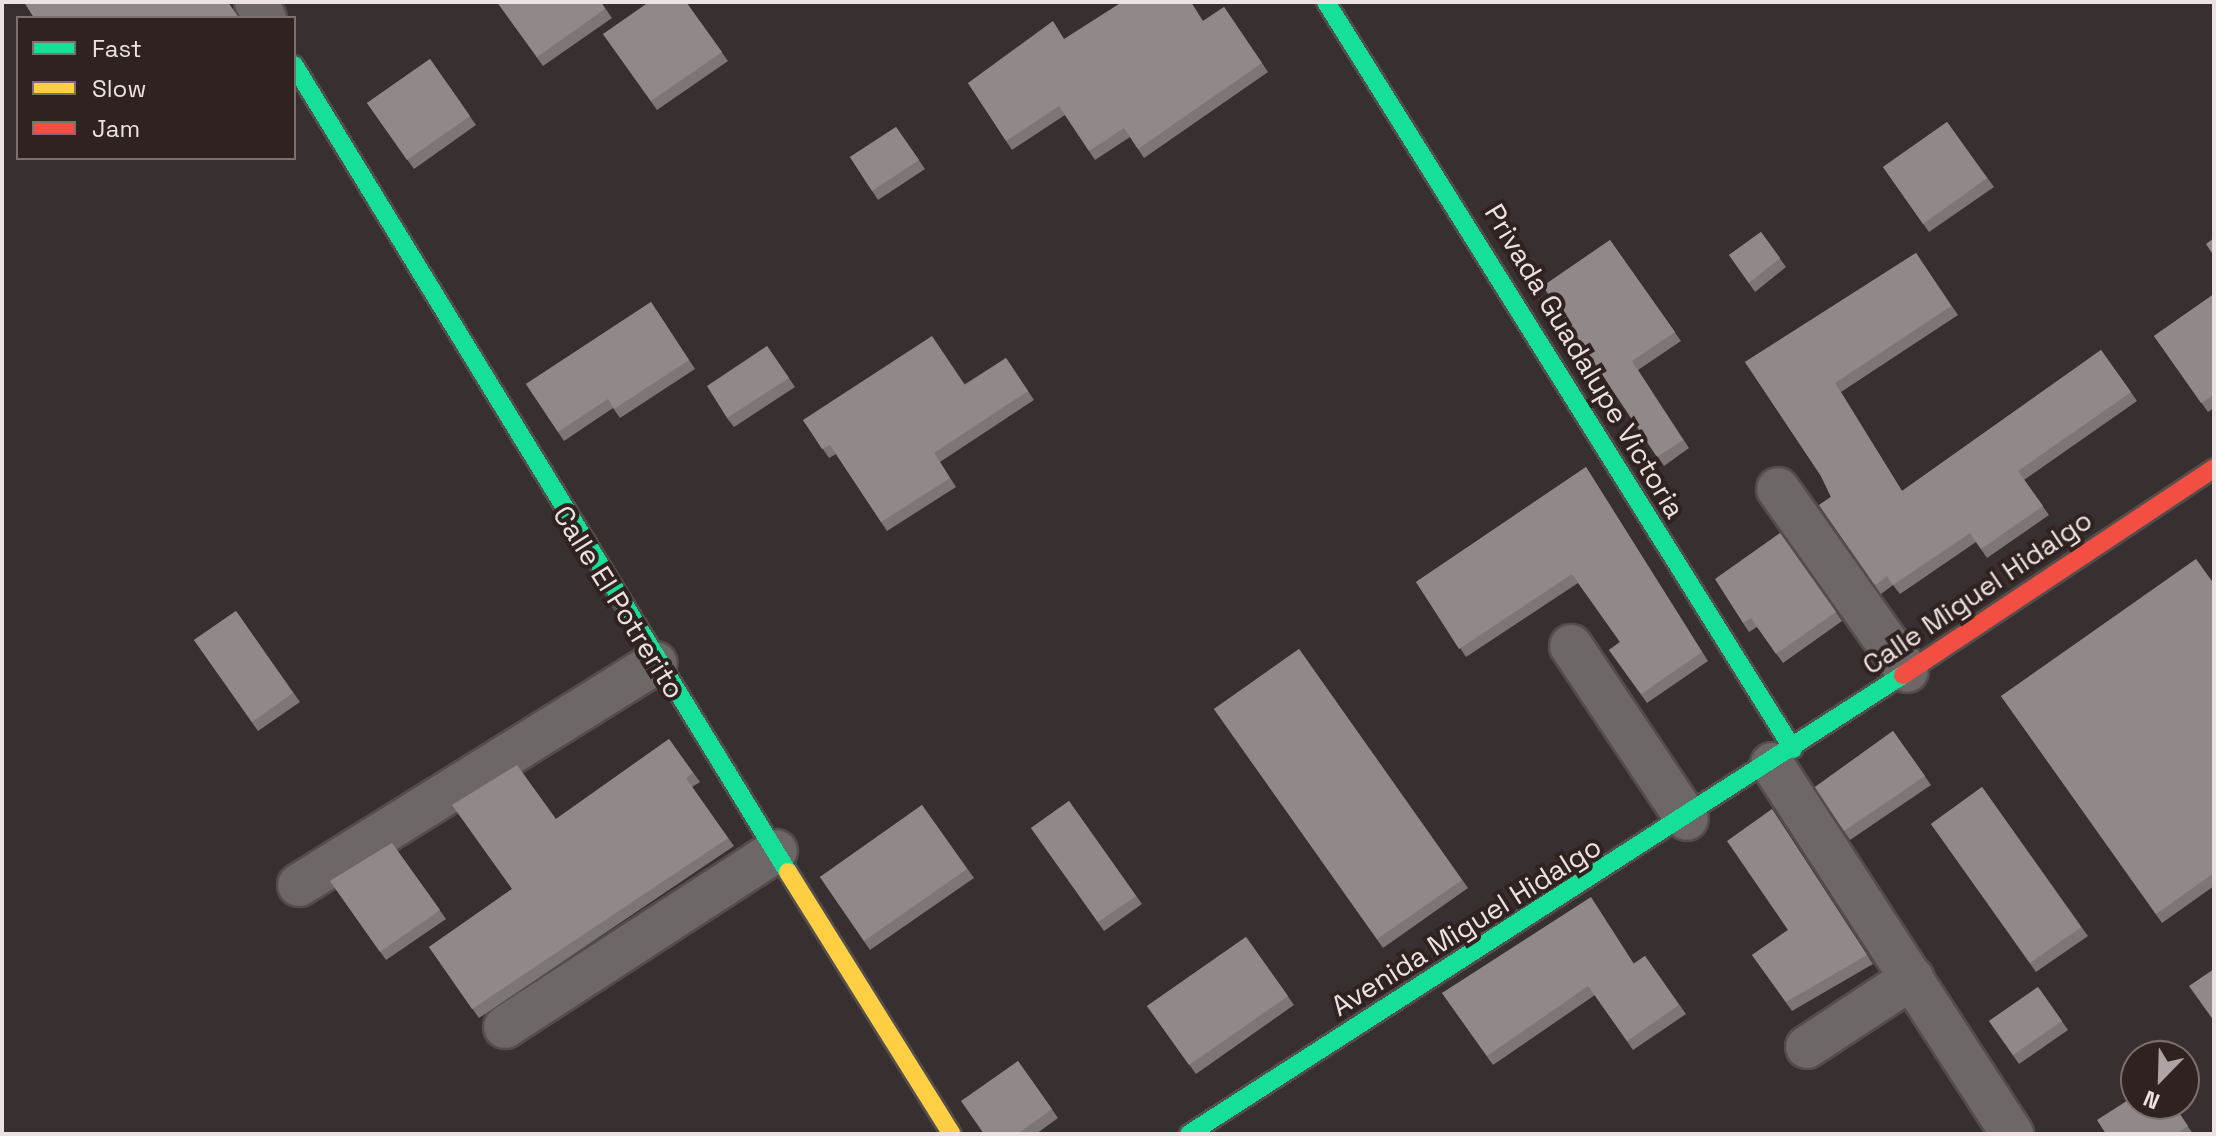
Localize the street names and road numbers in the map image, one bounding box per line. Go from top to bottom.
street label: Privada Guadalupe Victoria [1478,198,1692,524]
street label: Calle El Potrerito [546,499,692,705]
street label: Calle Miguel Hidalgo [1856,503,2098,681]
street label: Avenida Miguel Hidalgo [1325,829,1607,1023]

